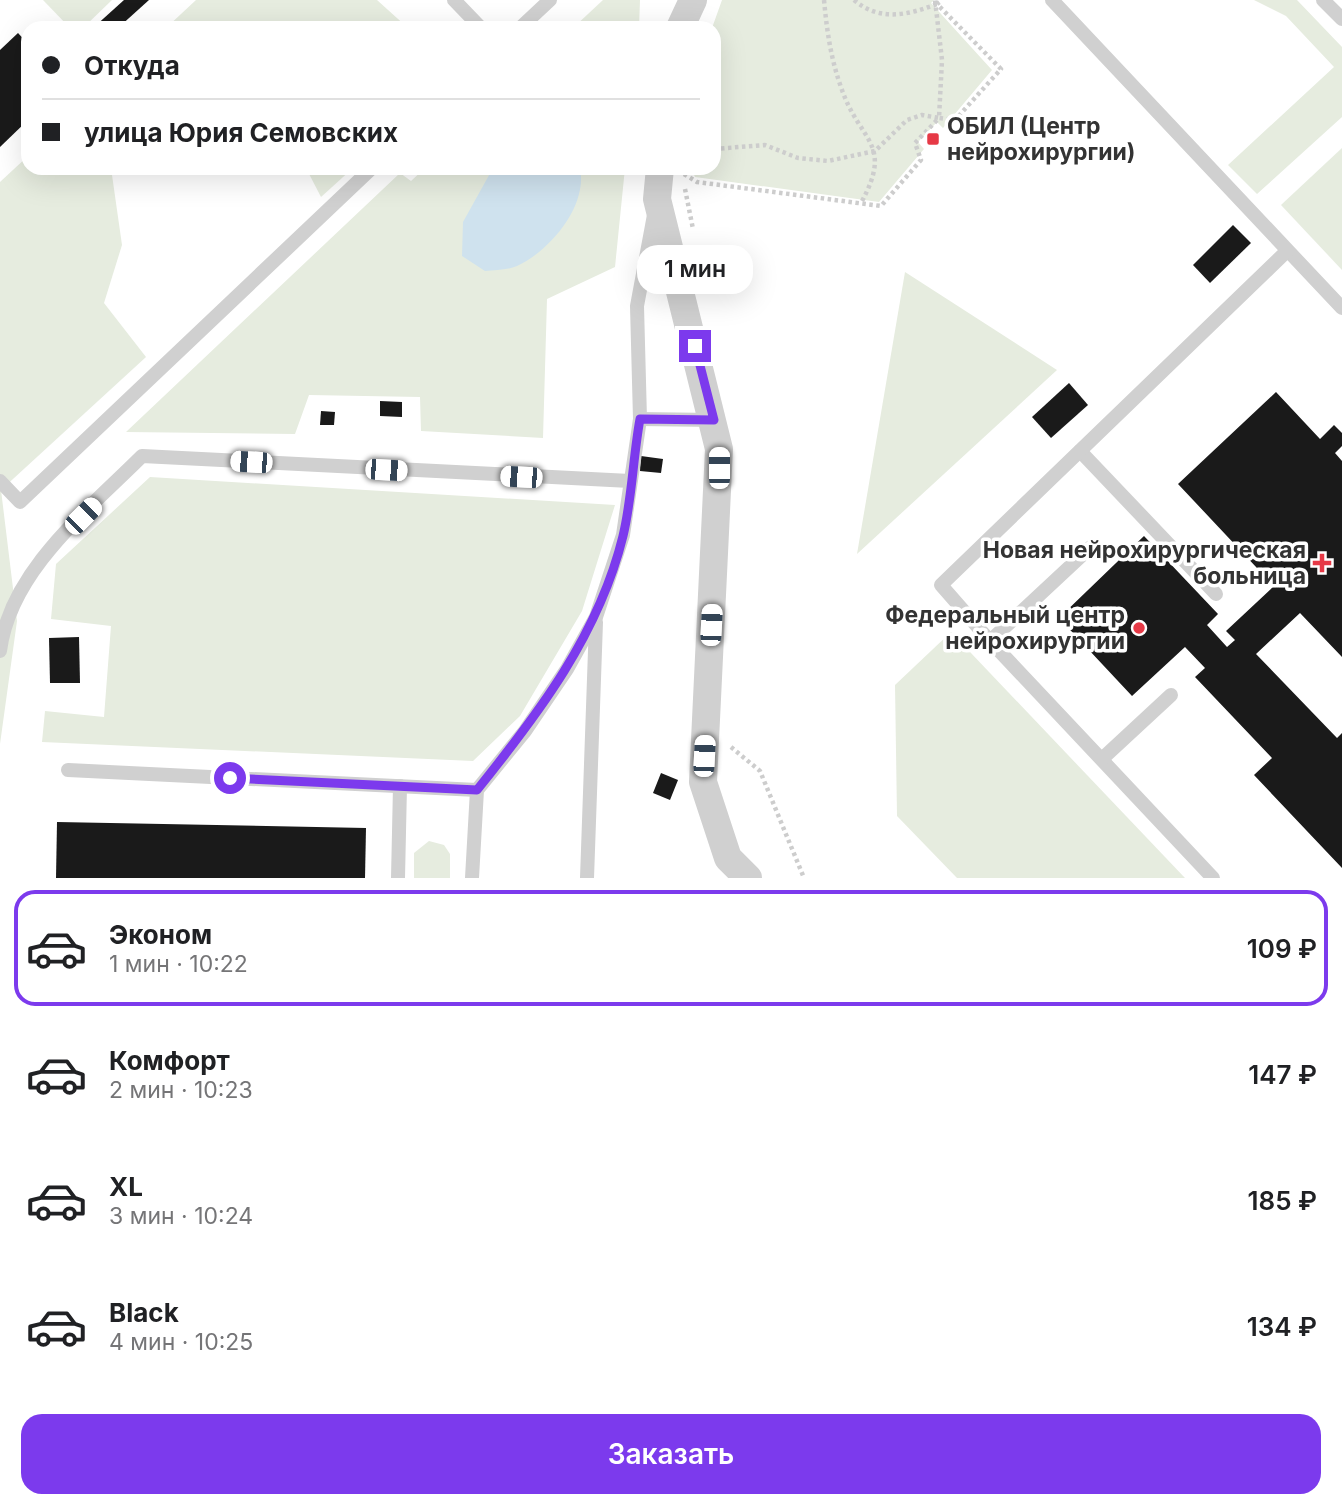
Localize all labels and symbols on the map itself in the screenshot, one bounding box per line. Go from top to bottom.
place label: ОБИЛ (Центр нейрохирургии) [947,112,1135,166]
marker: ОБИЛ (Центр нейрохирургии) [925,131,941,147]
callout: 1 мин [637,244,753,294]
route end [679,330,711,362]
car [709,447,730,489]
car [230,450,273,474]
car [365,458,408,482]
car [500,465,543,489]
car [61,494,106,538]
place label: Новая нейрохирургическая больница [983,536,1306,590]
marker: Новая нейрохирургическая больница [1312,553,1332,573]
place label: Федеральный центр нейрохирургии [885,601,1125,655]
car [700,603,723,647]
marker: Федеральный центр нейрохирургии [1131,620,1147,636]
car [693,734,716,778]
route start [214,762,246,794]

